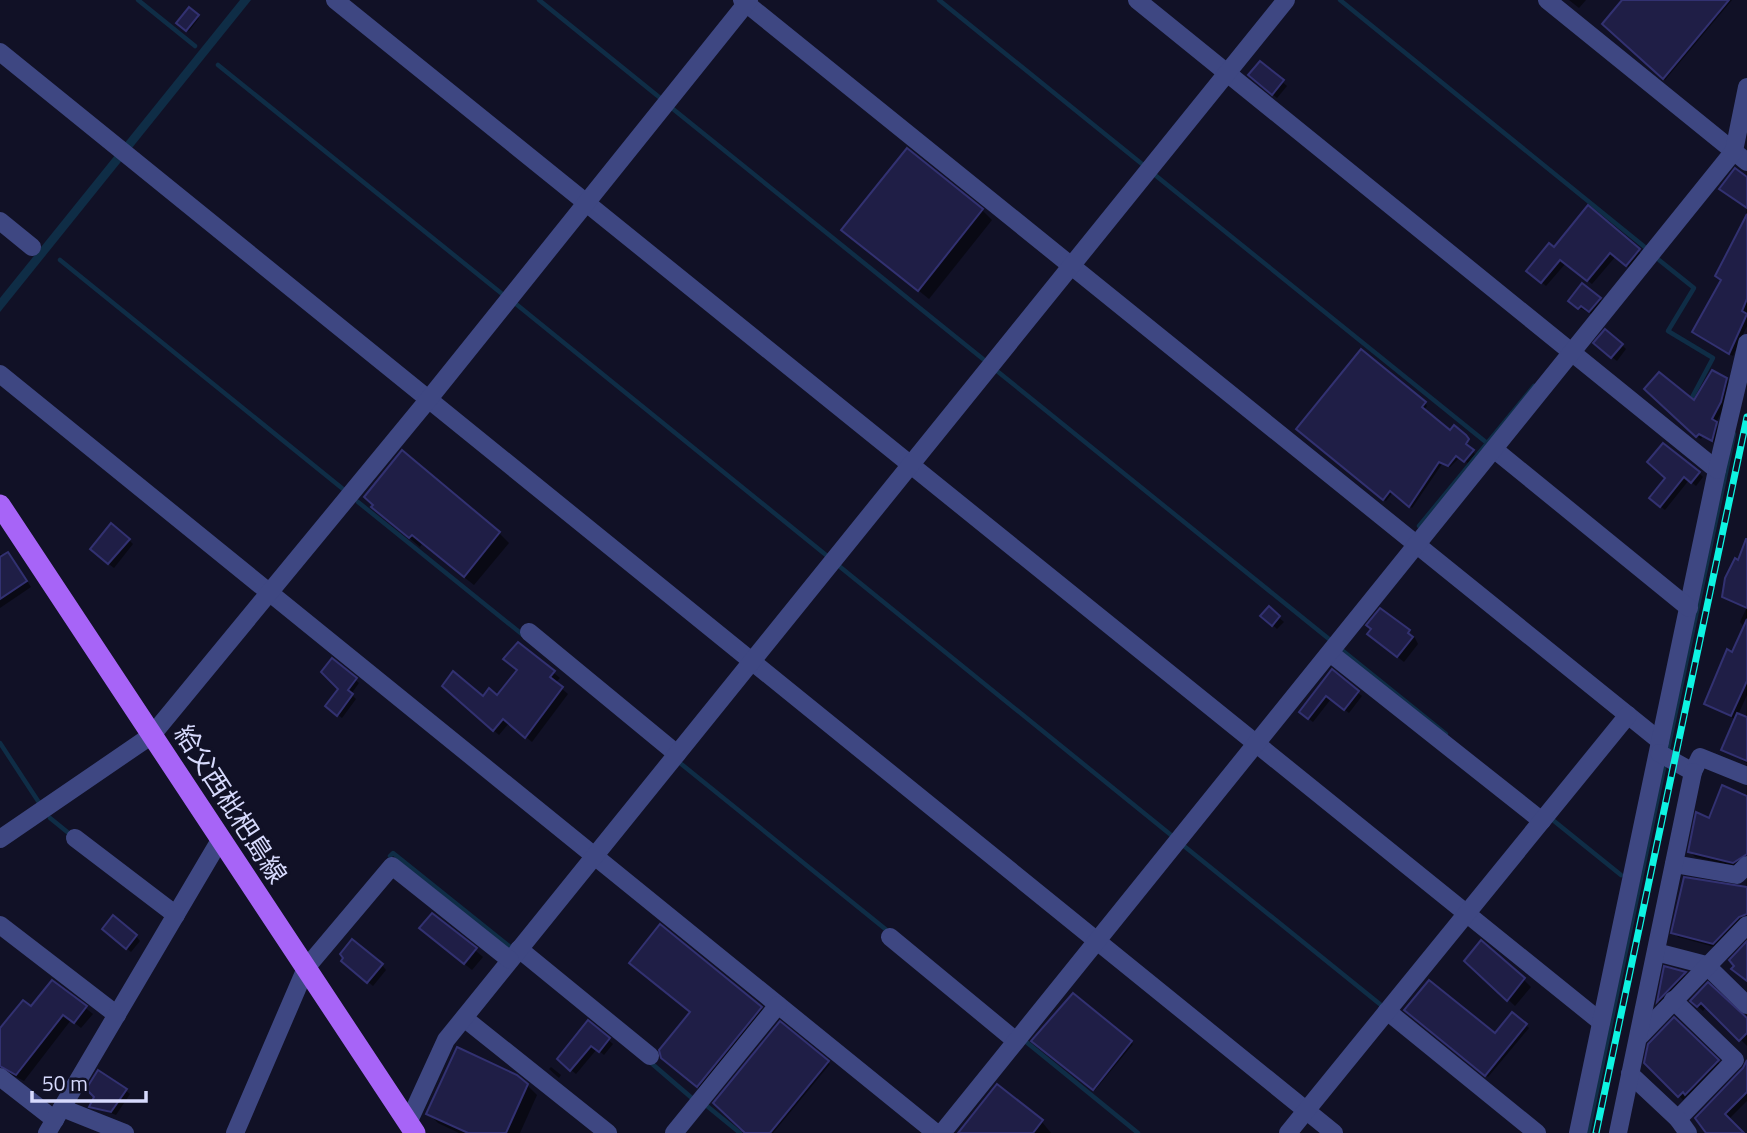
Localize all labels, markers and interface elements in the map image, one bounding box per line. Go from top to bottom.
street label: 給父西枇杷島線 [165,717,297,891]
scale bar [32,1060,145,1104]
text: 50 m [42,1067,88,1099]

